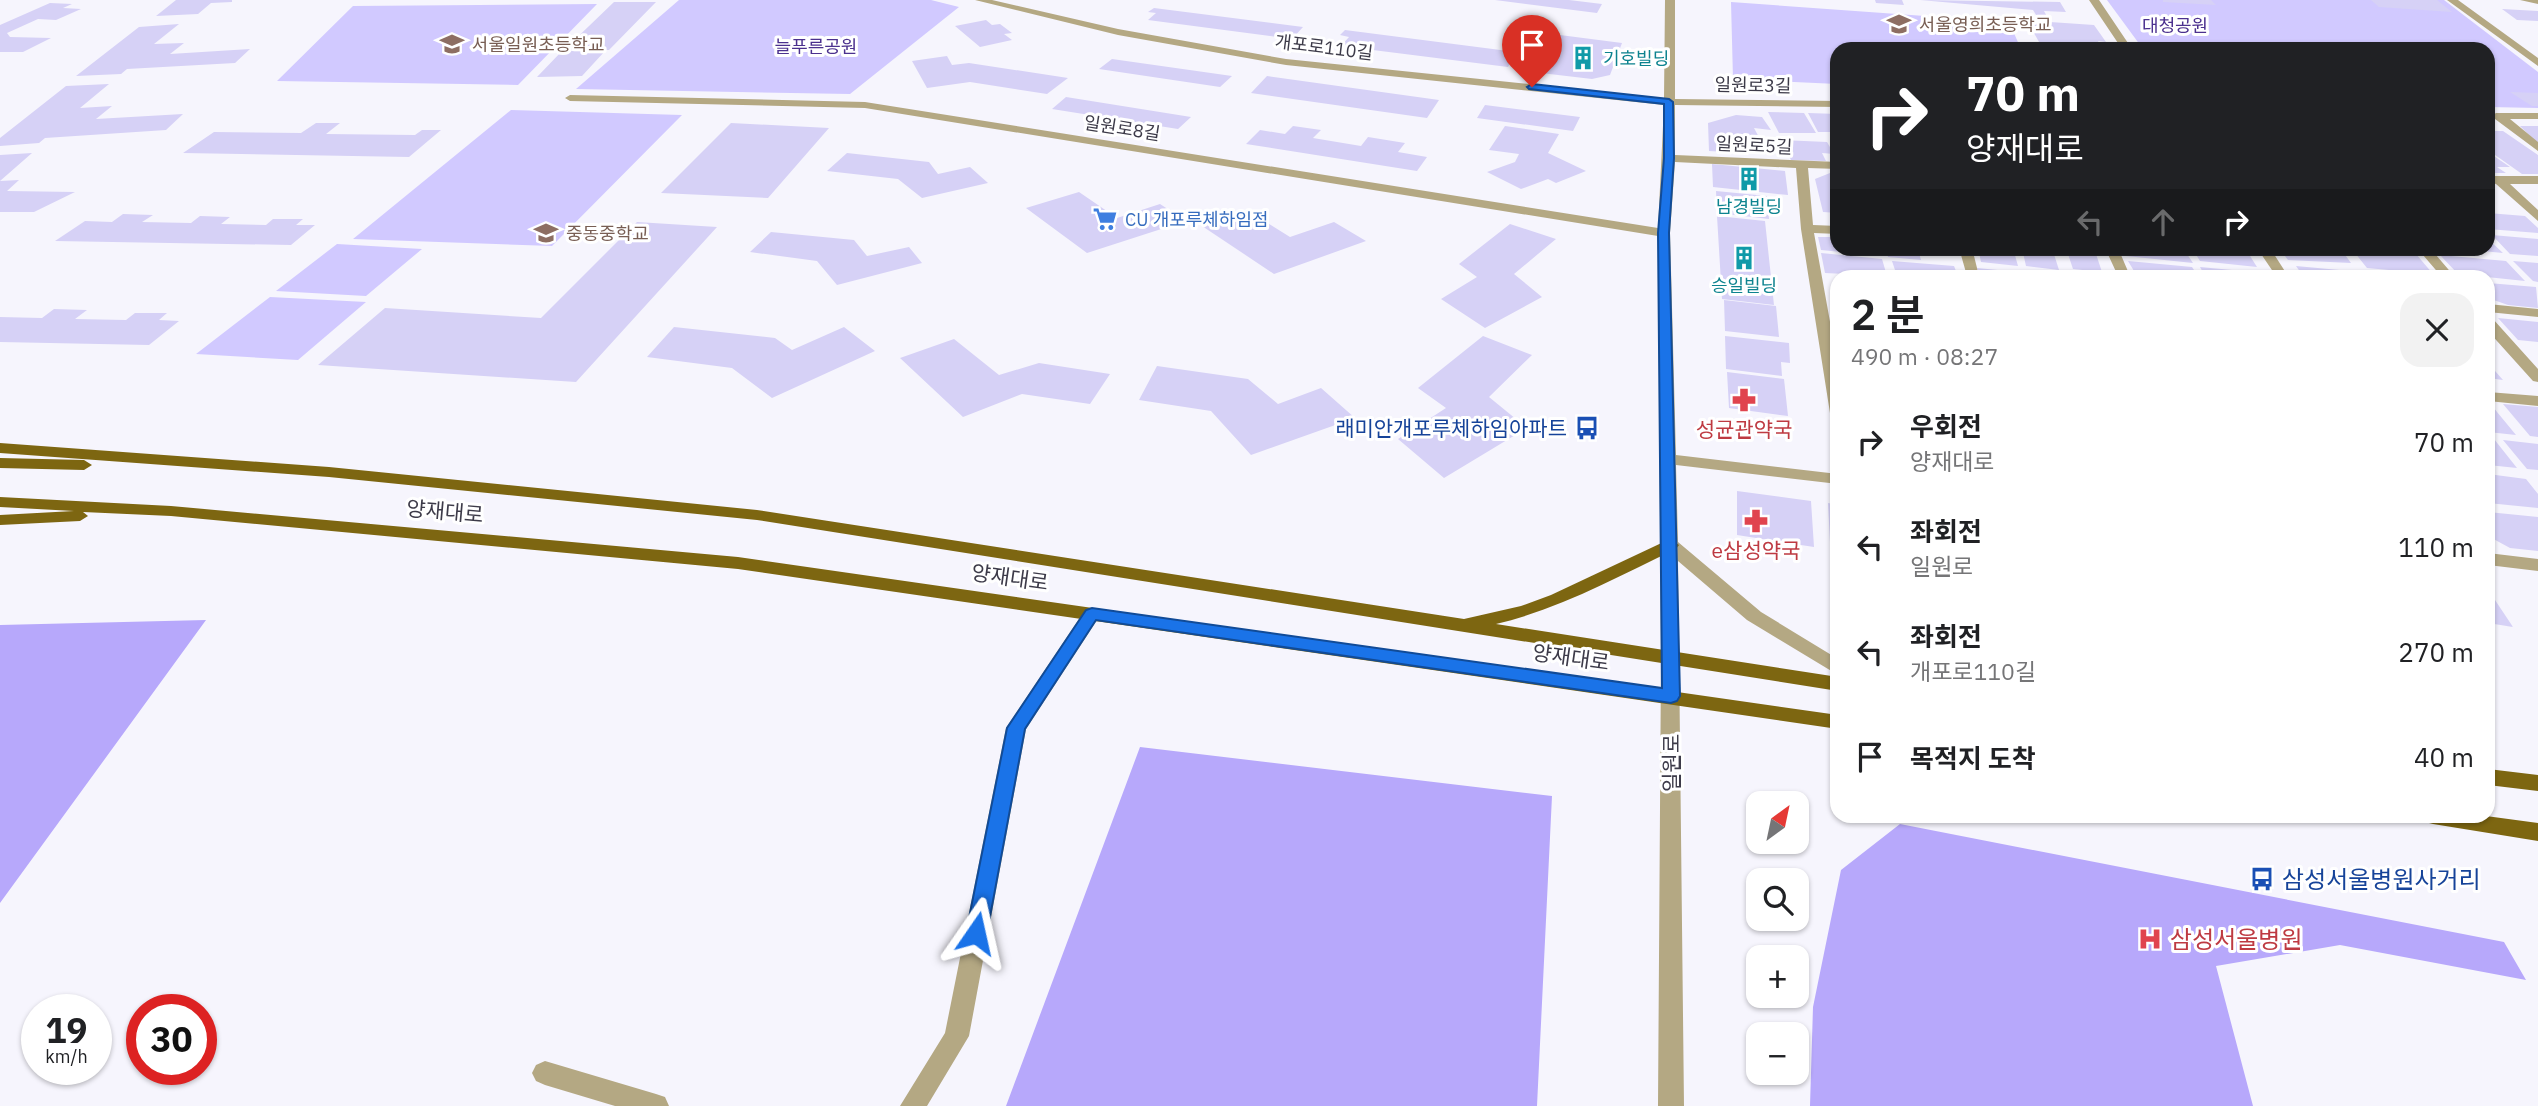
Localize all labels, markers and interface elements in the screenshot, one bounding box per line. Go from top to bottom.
school or university icon: 서울영희초등학교 [1885,10,1913,38]
place label: 서울영희초등학교 [1919,13,2051,36]
park label: 대청공원 [2142,14,2208,37]
pin [1502,15,1562,87]
icon: arrive [1513,26,1551,64]
school or university icon: 서울일원초등학교 [438,30,466,58]
street label: 개포로110길 [1274,30,1374,64]
place label: 서울일원초등학교 [472,33,604,56]
park label: 늘푸른공원 [775,35,857,58]
building icon: 기호빌딩 [1569,44,1597,72]
place label: 기호빌딩 [1603,47,1669,70]
text: 70 m [1966,61,2080,124]
icon: right [1851,70,1942,161]
street label: 일원로3길 [1714,73,1792,97]
street label: 일원로8길 [1082,111,1162,145]
text: 양재대로 [1966,127,2084,169]
street label: 일원로5길 [1715,131,1793,159]
building icon: 남경빌딩 [1735,165,1763,193]
place label: 남경빌딩 [1716,195,1782,218]
icon: left [2071,203,2109,241]
icon: ahead [2144,203,2182,241]
icon: right [2217,203,2255,241]
supermarket icon: CU 개포루체하임점 [1091,205,1119,233]
place label: CU 개포루체하임점 [1125,208,1269,231]
school or university icon: 중동중학교 [532,219,560,247]
place label: 중동중학교 [566,222,649,245]
building icon: 승일빌딩 [1730,244,1758,272]
place label: 승일빌딩 [1711,274,1777,297]
text: 2 분 [1851,287,1925,342]
button: close [2400,293,2474,367]
text: 490 m · 08:27 [1851,341,1998,371]
pharmacy icon: 성균관약국 [1730,386,1758,414]
text: 우회전 [1910,409,1982,443]
place label: 래미안개포루체하임아파트 [1335,414,1567,442]
bus stop icon: 래미안개포루체하임아파트 [1573,414,1601,442]
place label: 성균관약국 [1696,415,1792,443]
icon: right [1851,423,1889,461]
text: 70 m [2414,425,2474,459]
text: 양재대로 [1910,446,1995,476]
street label: 양재대로 [405,494,485,528]
pharmacy icon: e삼성약국 [1742,507,1770,535]
text: 좌회전 [1910,514,1982,548]
icon: left [1851,528,1889,566]
text: 110 m [2398,530,2474,564]
place label: e삼성약국 [1712,536,1800,564]
text: 일원로 [1910,551,1973,581]
street label: 양재대로 [970,558,1050,596]
text: 좌회전 [1910,619,1982,653]
icon: left [1851,633,1889,671]
text: 270 m [2398,635,2474,669]
street label: 양재대로 [1531,638,1611,676]
text: 개포로110길 [1910,656,2036,686]
street label: 일원로 [1657,734,1685,792]
icon: arrive [1851,738,1889,776]
text: 40 m [2414,740,2474,774]
text: 목적지 도착 [1910,741,2036,775]
north arrow [1746,791,1810,854]
map controls [1746,791,1809,1085]
place label: 삼성서울병원사거리 [2282,863,2481,895]
bus stop icon: 삼성서울병원사거리 [2248,865,2276,893]
button: search [1746,868,1809,931]
position arrow [939,896,1013,970]
place label: 삼성서울병원 [2170,923,2302,955]
hospital icon: 삼성서울병원 [2136,925,2164,953]
button: + [1746,945,1809,1008]
speed limit sign: 30 [126,994,217,1085]
text: 19 [45,1007,88,1053]
button: − [1746,1022,1809,1085]
text: km/h [45,1045,88,1068]

